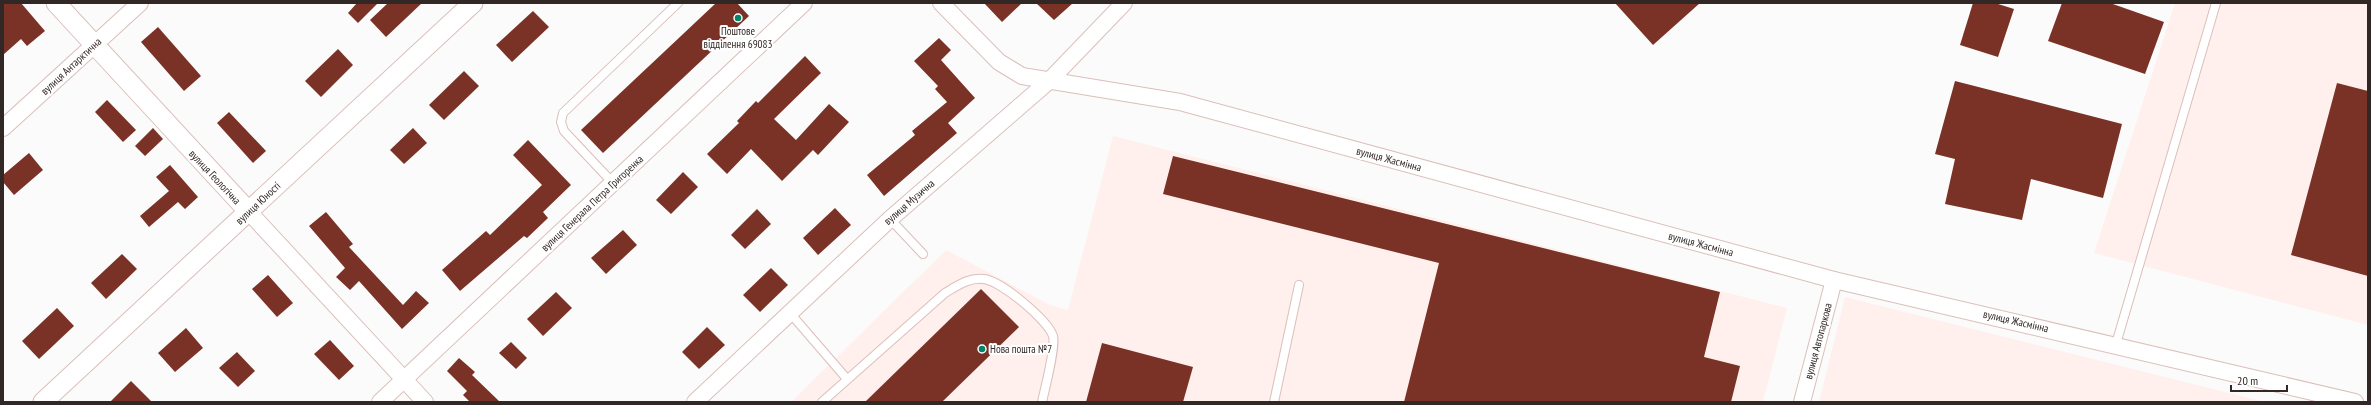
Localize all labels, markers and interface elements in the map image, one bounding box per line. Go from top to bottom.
marker: Поштове відділення 69083 [733,13,743,23]
place label: Поштове відділення 69083 [704,24,773,51]
street label: вулиця Антарктична [38,34,104,98]
street label: вулиця Жасмінна [1355,144,1423,174]
street label: вулиця Геологічна [186,147,244,207]
street label: вулиця Генерала Петра Григоренка [538,152,646,254]
street label: вулиця Музична [881,176,937,228]
street label: вулиця Юності [233,179,283,227]
street label: вулиця Жасмінна [1667,229,1735,259]
street label: вулиця Автопаркова [1801,301,1835,381]
street label: вулиця Жасмінна [1982,307,2050,335]
place label: Нова пошта №7 [990,342,1052,356]
marker: Нова пошта №7 [977,344,987,354]
scale bar [2231,367,2287,393]
text: 20 m [2237,373,2258,388]

